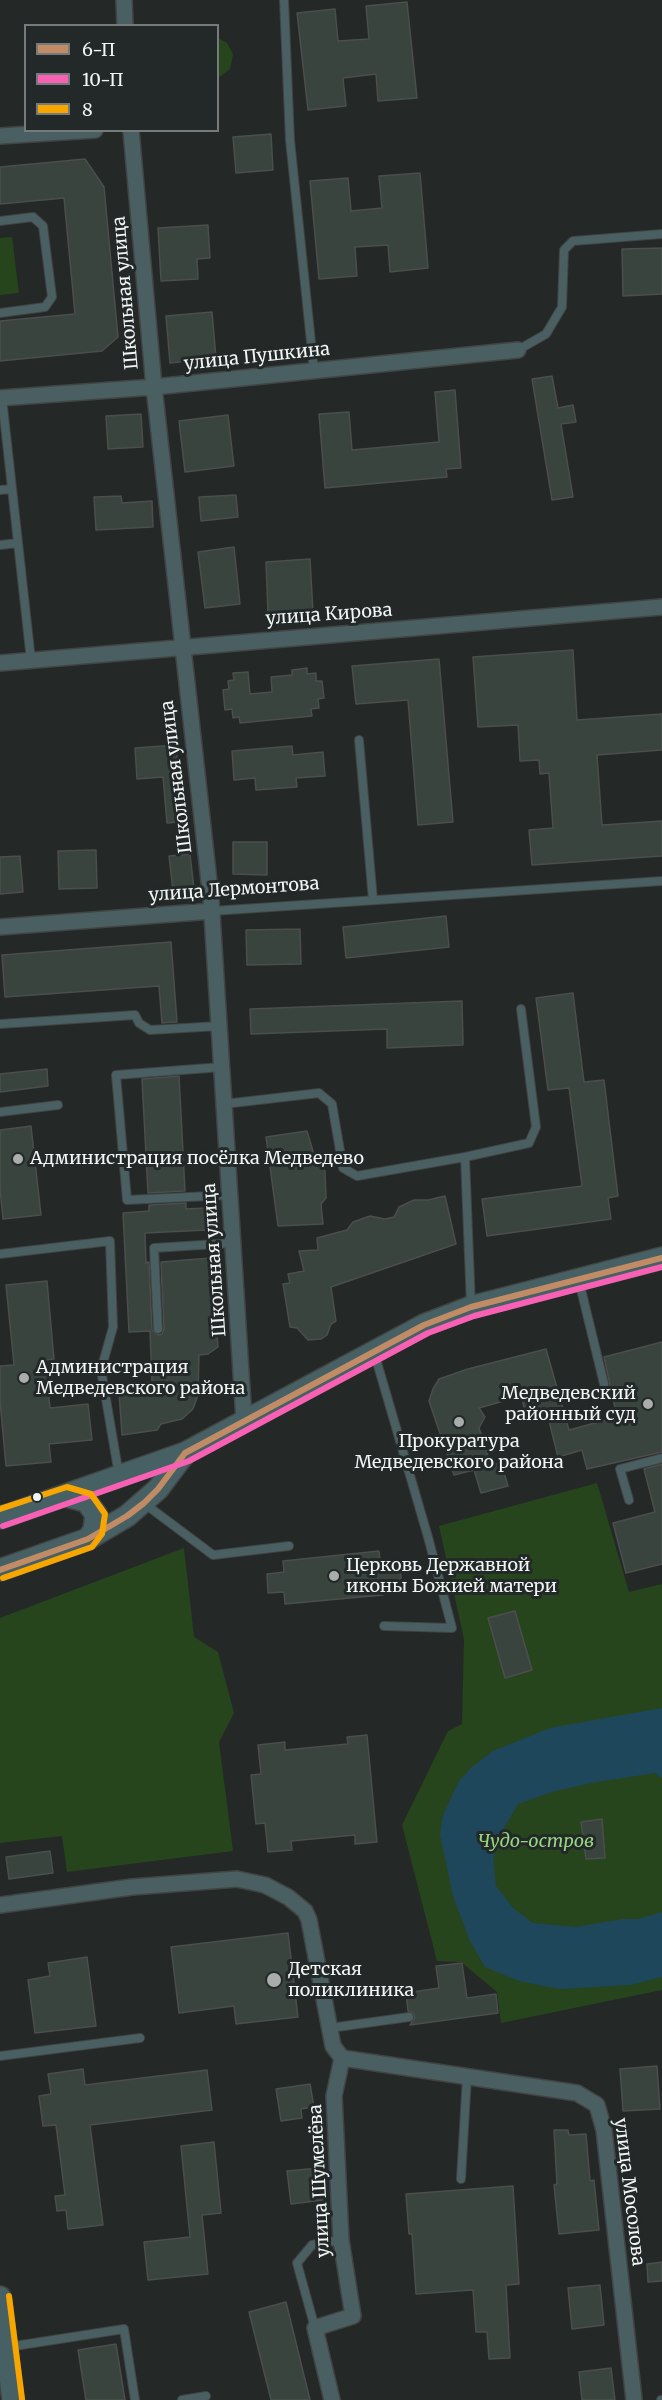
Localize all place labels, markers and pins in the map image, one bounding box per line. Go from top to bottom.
place label: Администрация посёлка Медведево [30,1148,364,1170]
marker: Администрация посёлка Медведево [11,1152,25,1166]
place label: Администрация Медведевского района [36,1357,245,1400]
marker: Администрация Медведевского района [17,1371,31,1385]
place label: Медведевский районный суд [501,1383,636,1426]
marker: Медведевский районный суд [641,1397,655,1411]
marker: Прокуратура Медведевского района [452,1415,466,1429]
place label: Прокуратура Медведевского района [354,1431,564,1474]
unlabelled marker [31,1491,43,1503]
place label: Церковь Державной иконы Божией матери [346,1555,557,1598]
marker: Церковь Державной иконы Божией матери [327,1569,341,1583]
place label: Детская поликлиника [288,1959,414,2002]
marker: Детская поликлиника [265,1971,283,1989]

